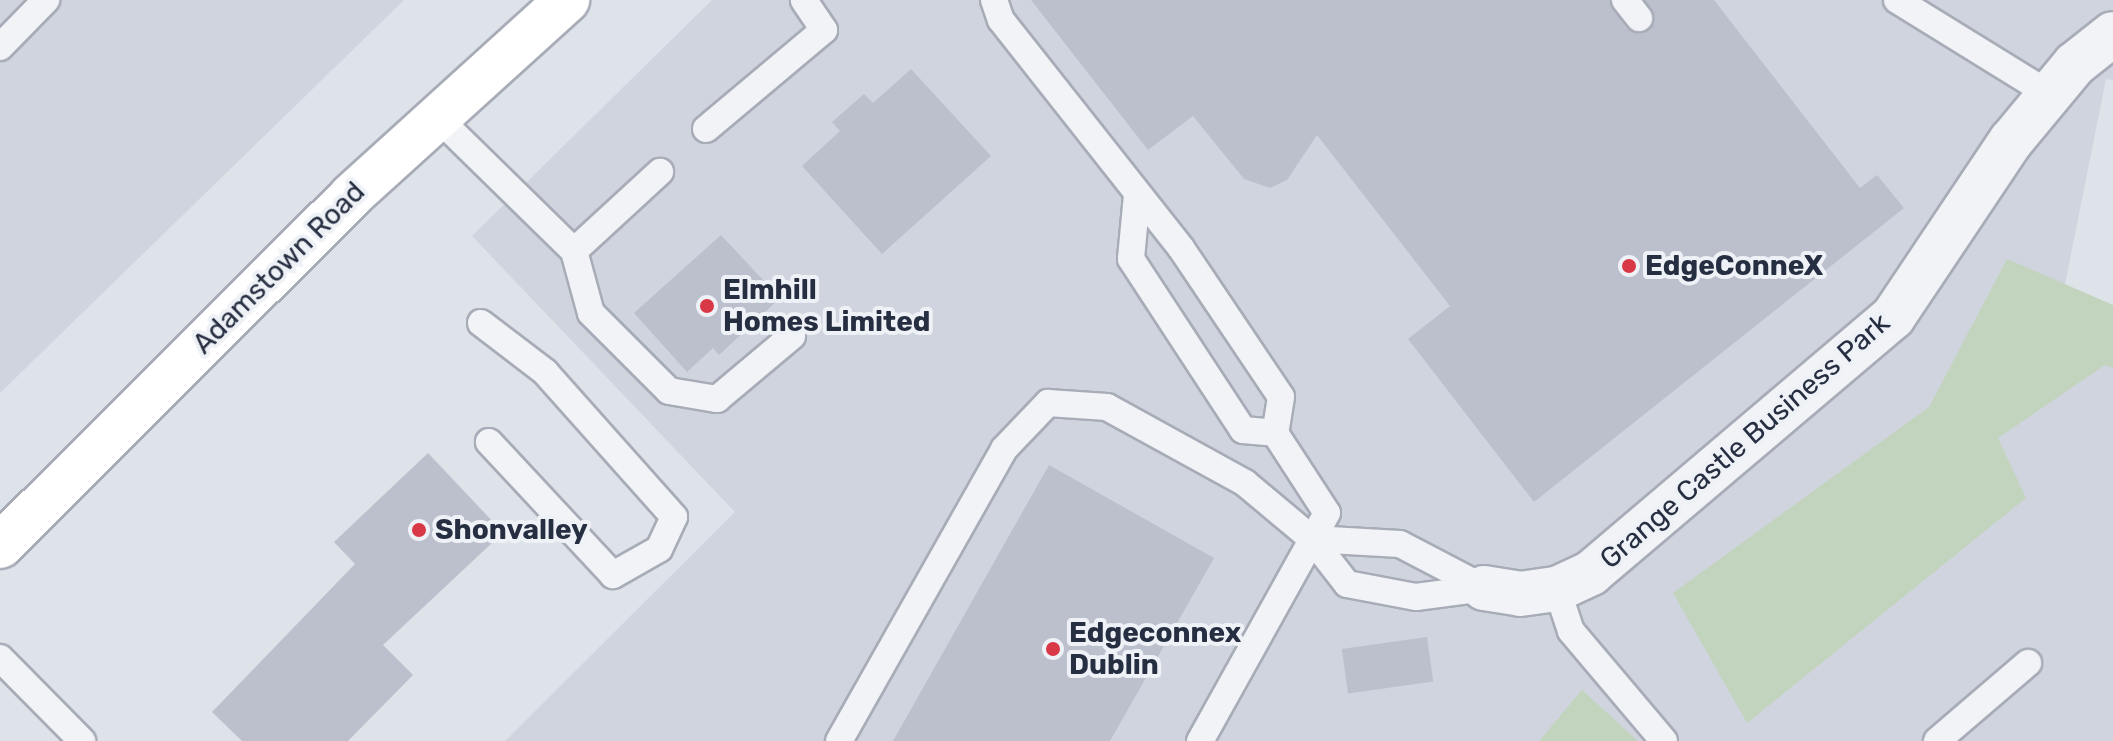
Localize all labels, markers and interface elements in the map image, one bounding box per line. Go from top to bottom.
street label: Adamstown Road [186,175,372,361]
place label: EdgeConneX [1645,249,1823,283]
marker: EdgeConneX [1620,257,1638,275]
place label: Elmhill Homes Limited [723,273,930,339]
marker: Elmhill Homes Limited [698,297,716,315]
street label: Grange Castle Business Park [1593,306,1897,576]
place label: Shonvalley [435,513,588,547]
marker: Shonvalley [410,521,428,539]
place label: Edgeconnex Dublin [1069,616,1241,682]
marker: Edgeconnex Dublin [1044,640,1062,658]

